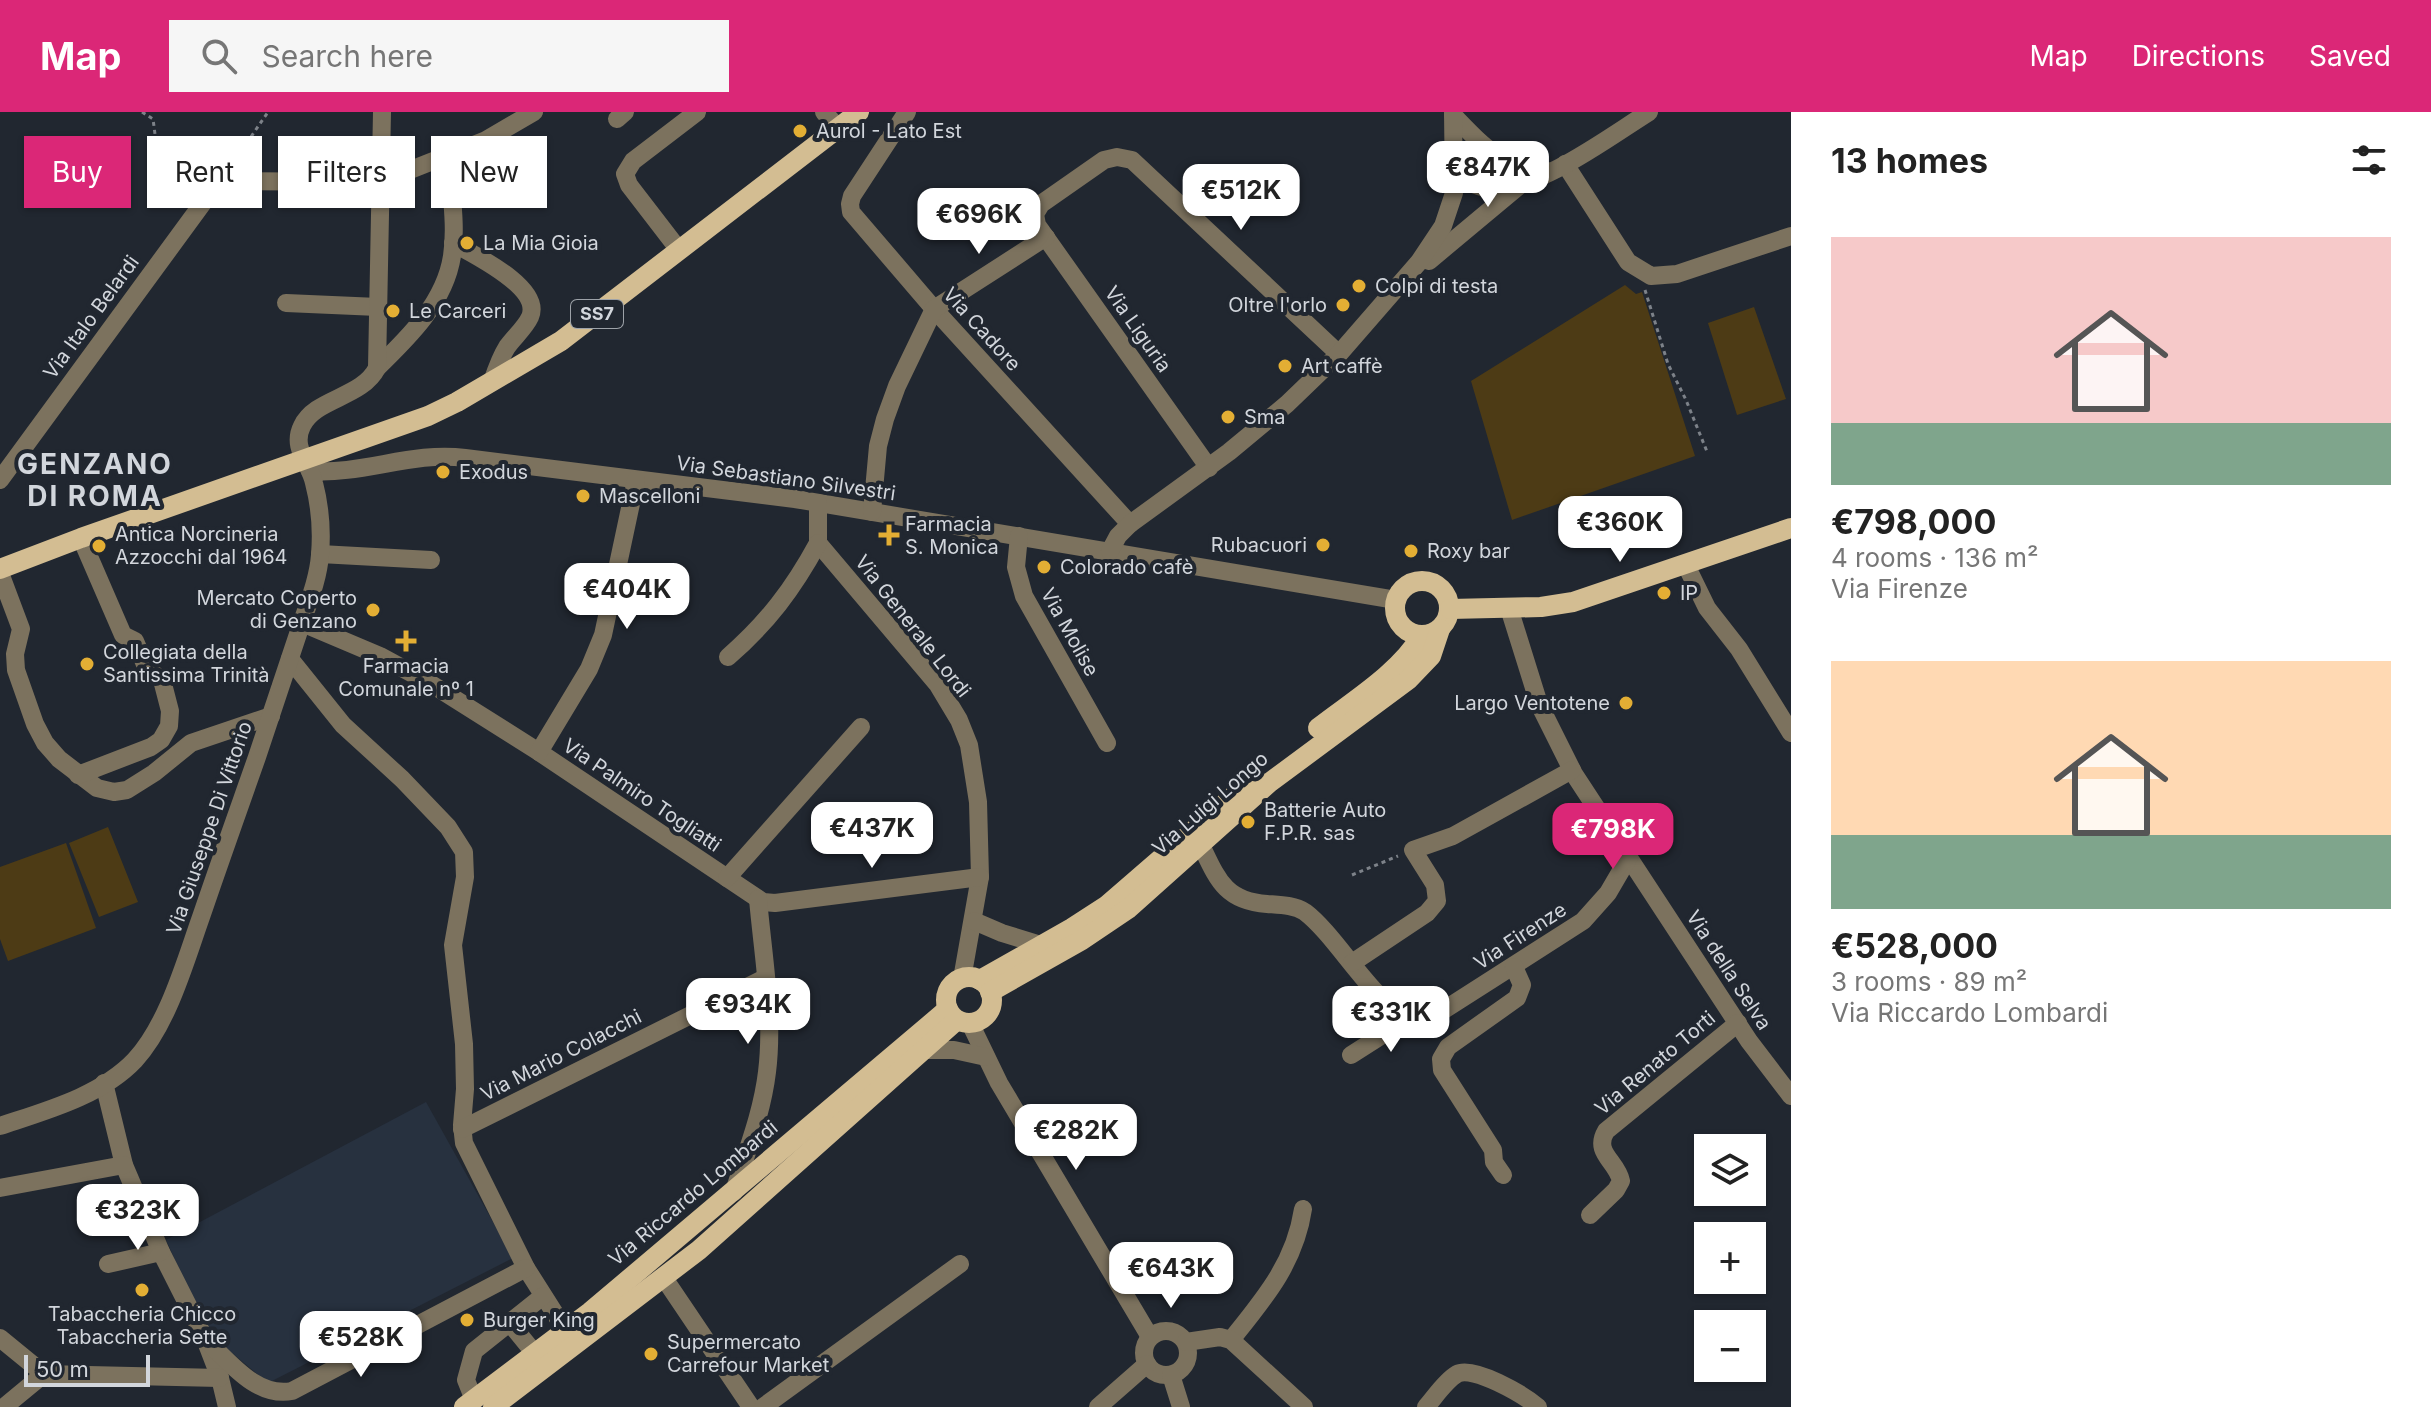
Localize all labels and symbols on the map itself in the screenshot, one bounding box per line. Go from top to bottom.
place label: Aurol - Lato Est [816,119,962,143]
marker: Aurol - Lato Est [791,122,809,140]
pin: €847K [1432,141,1544,209]
pin: €512K [1185,164,1297,232]
pin: €696K [923,188,1035,256]
place label: La Mia Gioia [483,231,599,255]
marker: La Mia Gioia [458,234,476,252]
street label: Via Italo Belardi [38,251,144,383]
place label: Colpi di testa [1375,274,1498,298]
marker: Colpi di testa [1350,277,1368,295]
street label: Via Liguria [1100,281,1176,377]
street label: Via Cadore [938,282,1026,376]
place label: Oltre l'orlo [1228,293,1327,317]
marker: Oltre l'orlo [1334,296,1352,314]
place label: Le Carceri [409,299,506,323]
road number: SS7 [571,300,623,328]
marker: Le Carceri [384,302,402,320]
place label: Art caffè [1301,354,1383,378]
marker: Art caffè [1276,357,1294,375]
place label: Sma [1244,405,1286,429]
marker: Sma [1219,408,1237,426]
district label: GENZANO DI ROMA [17,447,173,513]
street label: Via Sebastiano Silvestri [675,451,897,505]
place label: Exodus [459,460,528,484]
marker: Exodus [434,463,452,481]
place label: Mascelloni [599,484,700,508]
marker: Mascelloni [574,487,592,505]
pin: €360K [1564,496,1676,564]
place label: Farmacia S. Monica [905,512,999,559]
place label: Antica Norcineria Azzocchi dal 1964 [115,522,288,569]
marker: Farmacia S. Monica [880,526,898,544]
place label: Rubacuori [1211,533,1307,557]
marker: Rubacuori [1314,536,1332,554]
marker: Antica Norcineria Azzocchi dal 1964 [90,537,108,555]
place label: Roxy bar [1427,539,1511,563]
marker: Roxy bar [1402,542,1420,560]
street label: Via Generale Lordi [850,550,976,702]
place label: Colorado cafè [1060,555,1193,579]
marker: Colorado cafè [1035,558,1053,576]
pin: €404K [571,563,683,631]
place label: IP [1680,581,1698,605]
street label: Via Molise [1036,584,1104,680]
marker: IP [1655,584,1673,602]
place label: Mercato Coperto di Genzano [197,586,357,633]
marker: Mercato Coperto di Genzano [364,601,382,619]
marker: Farmacia Comunale nº 1 [397,632,415,650]
place label: Collegiata della Santissima Trinità [103,640,270,687]
place label: Farmacia Comunale nº 1 [338,654,474,701]
marker: Collegiata della Santissima Trinità [78,655,96,673]
place label: Largo Ventotene [1454,691,1610,715]
marker: Largo Ventotene [1617,694,1635,712]
street label: Via Giuseppe Di Vittorio [161,718,257,938]
street label: Via Palmiro Togliatti [558,733,726,857]
street label: Via Luigi Longo [1147,746,1273,860]
place label: Batterie Auto F.P.R. sas [1264,798,1386,845]
pin: €437K [816,802,928,870]
pin: €798K [1557,803,1669,871]
marker: Batterie Auto F.P.R. sas [1239,813,1257,831]
street label: Via Firenze [1469,897,1571,975]
street label: Via della Selva [1681,906,1777,1034]
pin: €934K [692,978,804,1046]
pin: €331K [1335,986,1447,1054]
street label: Via Mario Colacchi [477,1004,645,1106]
street label: Via Renato Torti [1590,1006,1720,1120]
pin: €282K [1020,1104,1132,1172]
street label: Via Riccardo Lombardi [604,1115,782,1271]
pin: €323K [82,1184,194,1252]
pin: €643K [1115,1242,1227,1310]
marker: Tabaccheria Chicco Tabaccheria Sette [133,1281,151,1299]
place label: Tabaccheria Chicco Tabaccheria Sette [48,1302,236,1349]
place label: Burger King [483,1308,595,1332]
pin: €528K [305,1311,417,1379]
marker: Burger King [458,1311,476,1329]
place label: Supermercato Carrefour Market [667,1330,830,1377]
marker: Supermercato Carrefour Market [642,1345,660,1363]
scale bar [24,1351,150,1387]

